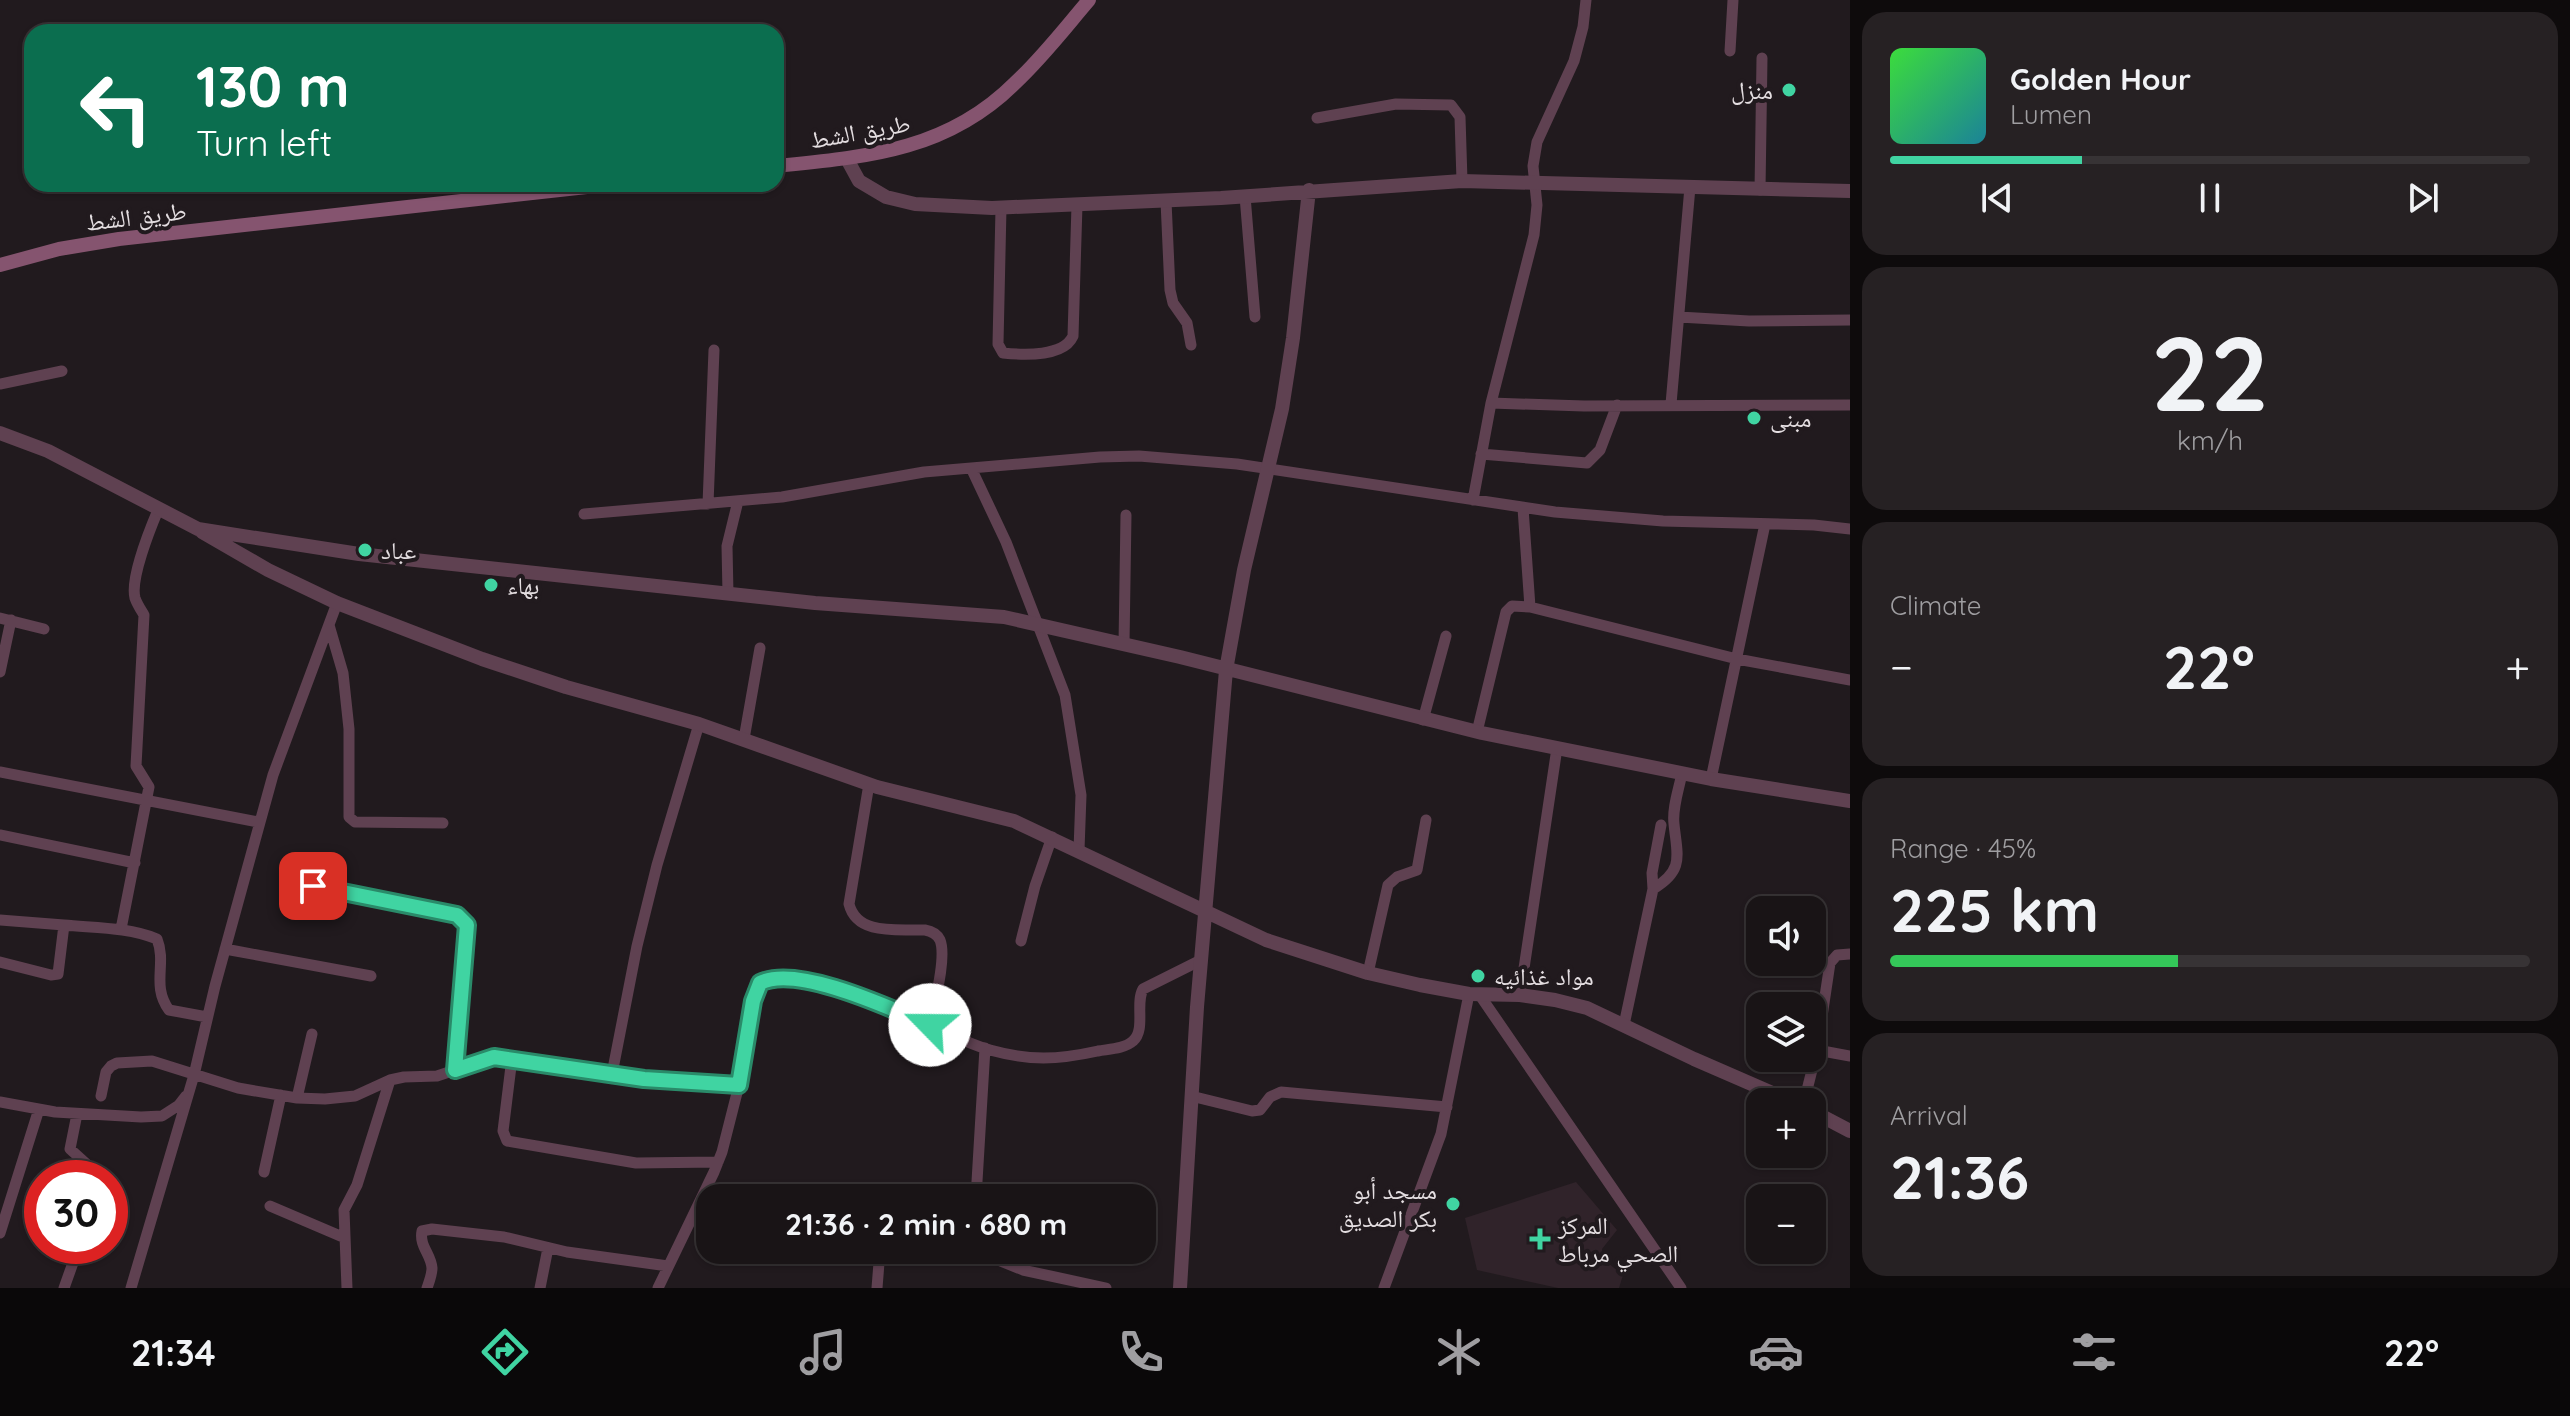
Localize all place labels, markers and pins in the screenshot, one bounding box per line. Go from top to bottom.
place label: منزل [1731,75,1773,105]
marker: منزل [1780,81,1798,99]
place label: مبنى [1770,403,1811,433]
marker: مبنى [1745,409,1763,427]
place label: عباد [381,535,416,565]
marker: عباد [356,541,374,559]
place label: بهاء [507,570,539,600]
marker: بهاء [482,576,500,594]
pin [279,852,347,920]
place label: مواد غذائيه [1494,961,1594,991]
marker: مواد غذائيه [1469,967,1487,985]
place label: مسجد أبو بكر الصديق [1339,1175,1437,1233]
marker: مسجد أبو بكر الصديق [1444,1195,1462,1213]
place label: المركز الصحي مرباط [1557,1210,1678,1273]
marker: المركز الصحي مرباط [1529,1228,1551,1250]

